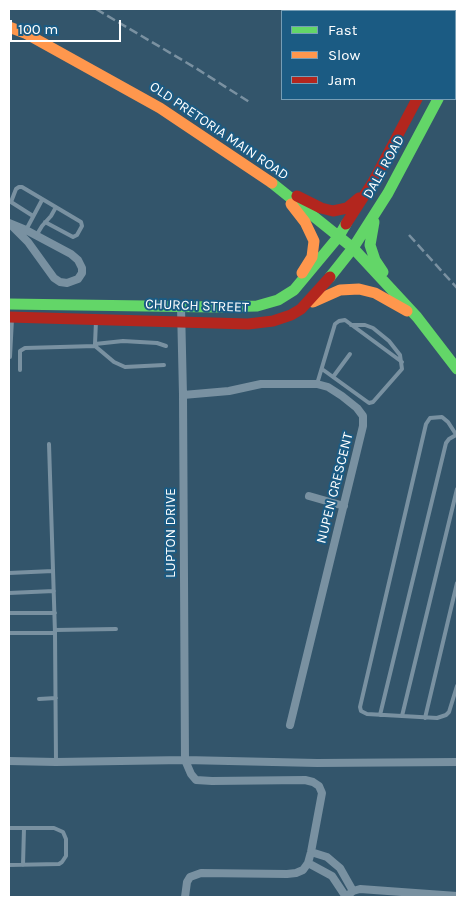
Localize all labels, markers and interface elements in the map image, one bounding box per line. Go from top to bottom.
scale bar [12,10,124,42]
legend [281,10,456,100]
text: 100 m [18,20,58,38]
text: Fast [328,21,357,39]
text: Slow [328,46,360,64]
text: Jam [328,71,356,89]
street label: OLD PRETORIA MAIN ROAD [146,78,292,184]
street label: DALE ROAD [360,132,408,202]
street label: CHURCH STREET [145,296,249,316]
street label: NUPEN CRESCENT [313,431,357,545]
street label: LUPTON DRIVE [163,488,179,578]

